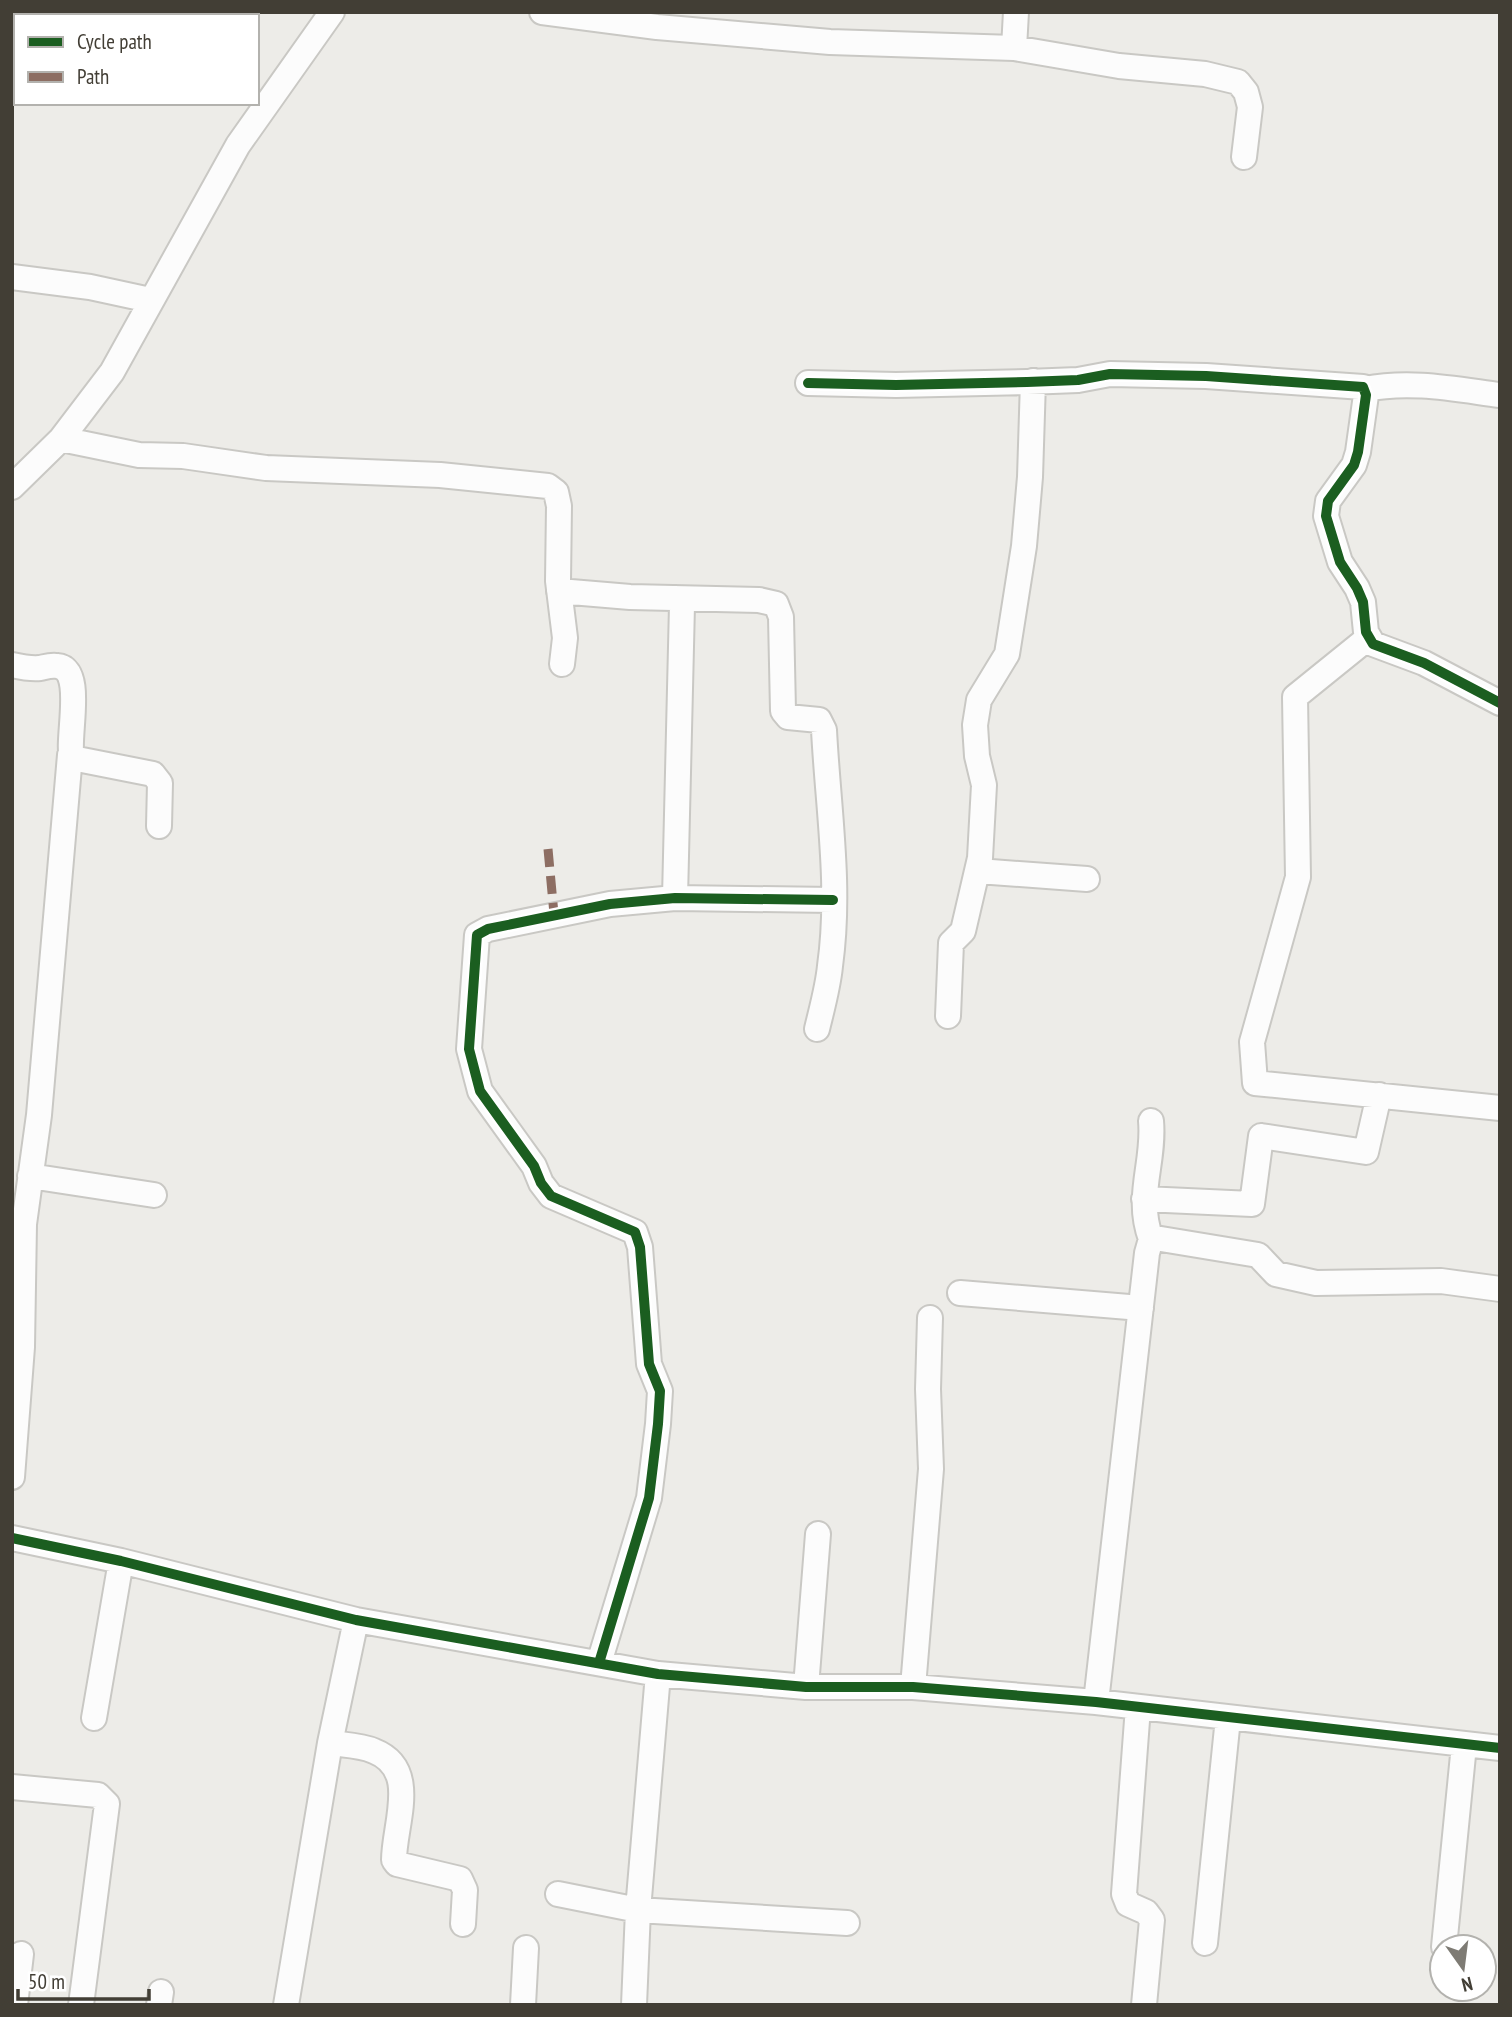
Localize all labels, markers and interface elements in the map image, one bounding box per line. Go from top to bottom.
legend [14,14,259,105]
text: Cycle path [77,28,152,55]
text: Path [77,63,109,90]
north arrow [1428,1933,1498,2003]
scale bar [18,1958,149,2002]
text: 50 m [28,1968,65,1995]
text: N [1459,1972,1475,1997]

